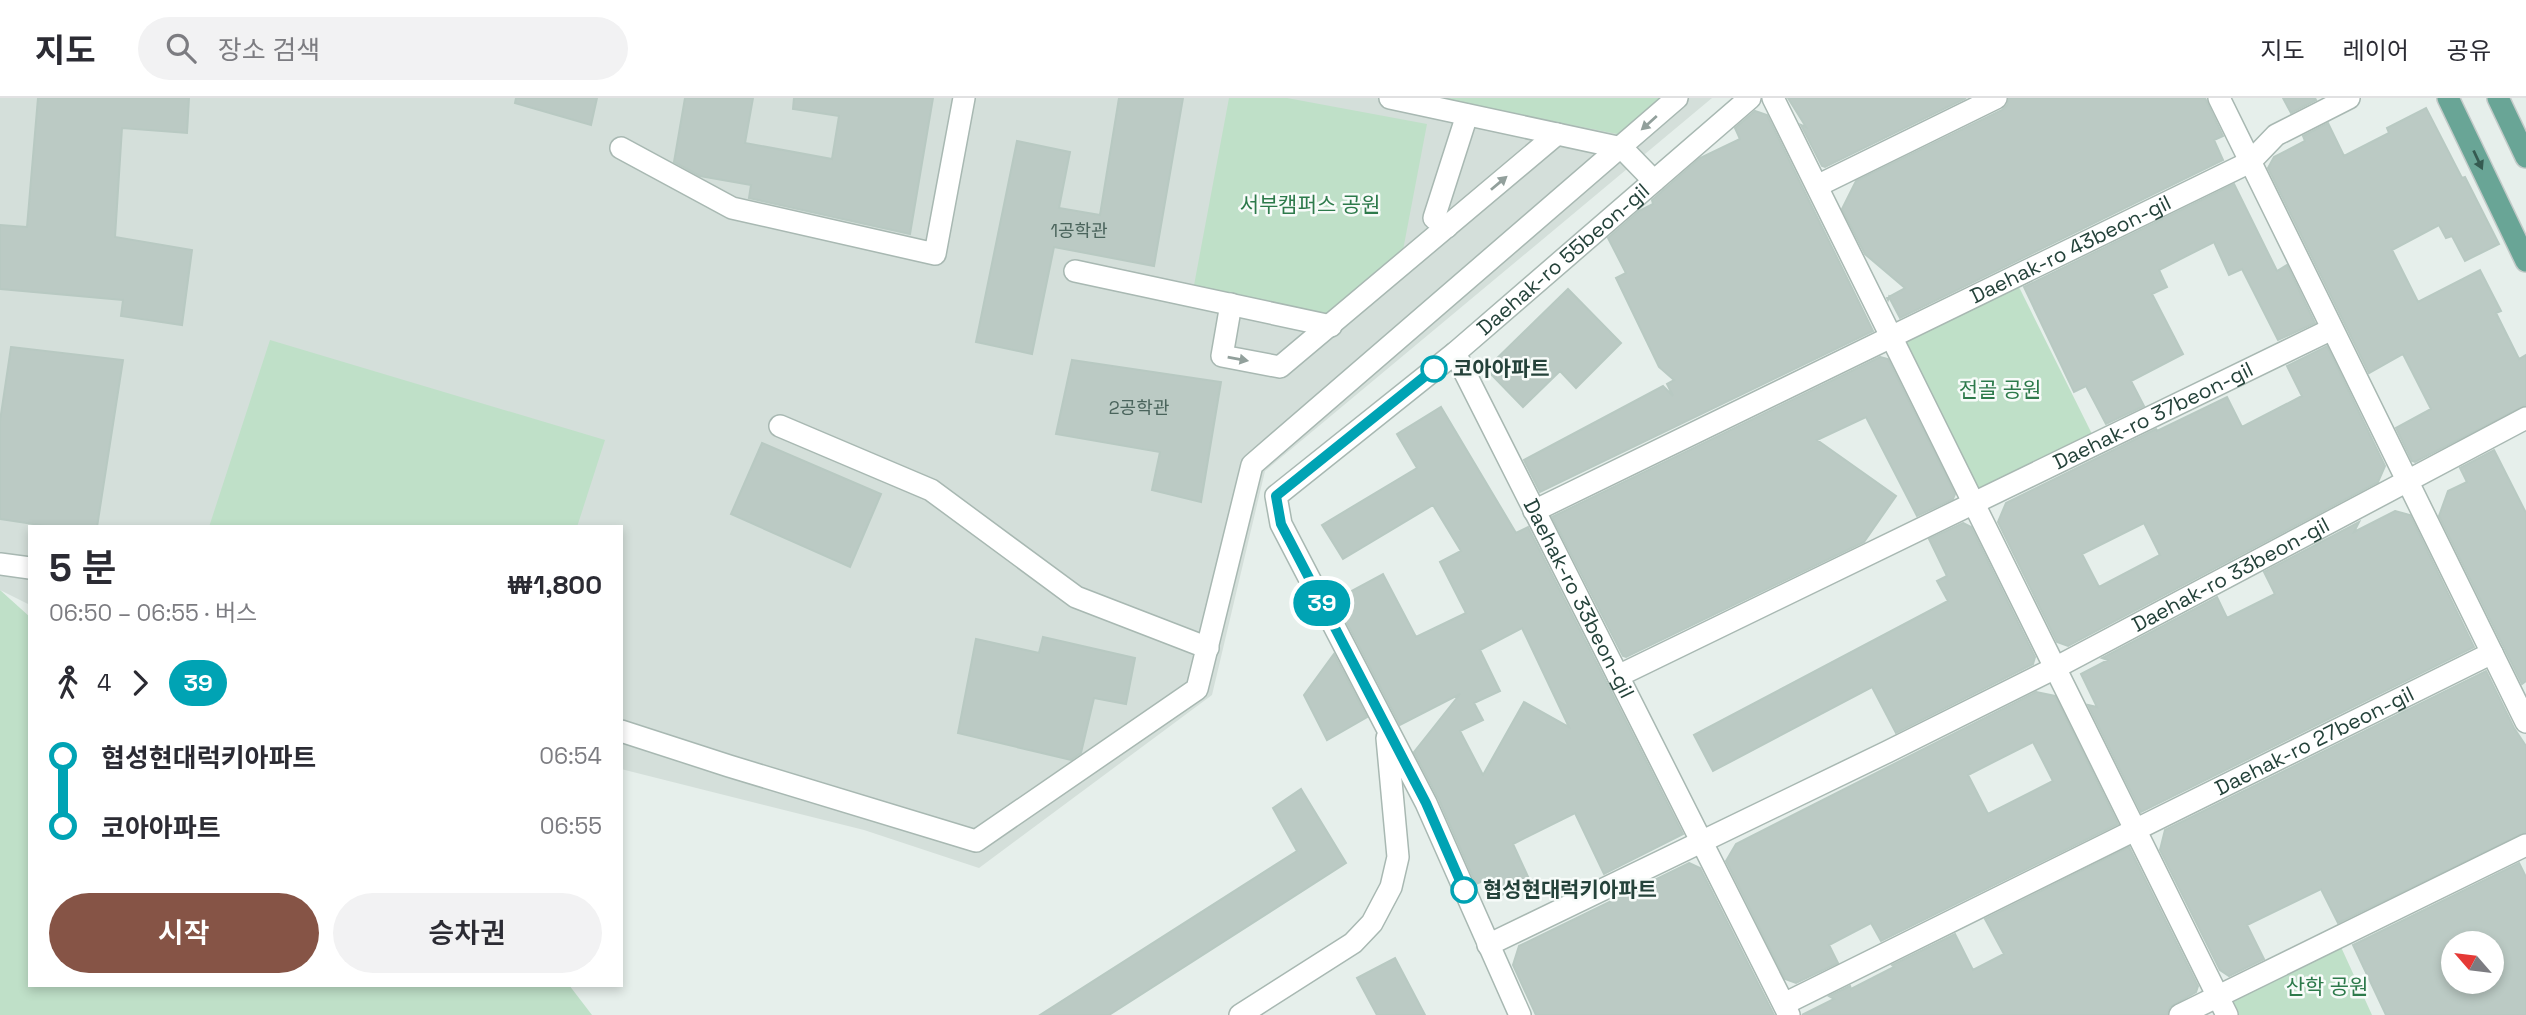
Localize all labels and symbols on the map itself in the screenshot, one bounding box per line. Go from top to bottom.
one-way arrow [1640,115,1658,131]
one-way arrow [2472,150,2484,170]
one-way arrow [1490,176,1507,191]
street label: Daehak-ro 55beon-gil [1471,177,1655,341]
street label: Daehak-ro 43beon-gil [1965,189,2175,309]
park label: 서부캠퍼스 공원 [1240,191,1380,218]
house number: 1공학관 [1050,219,1108,242]
one-way arrow [1227,354,1249,365]
place label: 코아아파트 [1453,355,1550,382]
street label: Daehak-ro 37beon-gil [2049,355,2257,475]
marker: 코아아파트 [1421,356,1447,382]
park label: 전골 공원 [1959,376,2041,403]
house number: 2공학관 [1109,396,1170,419]
street label: Daehak-ro 33beon-gil [1518,494,1641,703]
street label: Daehak-ro 33beon-gil [2127,511,2334,638]
line badge: 39 [1290,580,1354,626]
street label: Daehak-ro 27beon-gil [2210,680,2418,801]
place label: 협성현대럭키아파트 [1483,876,1657,903]
marker: 협성현대럭키아파트 [1451,877,1477,903]
north arrow [2441,931,2504,994]
park label: 산학 공원 [2286,973,2368,1000]

